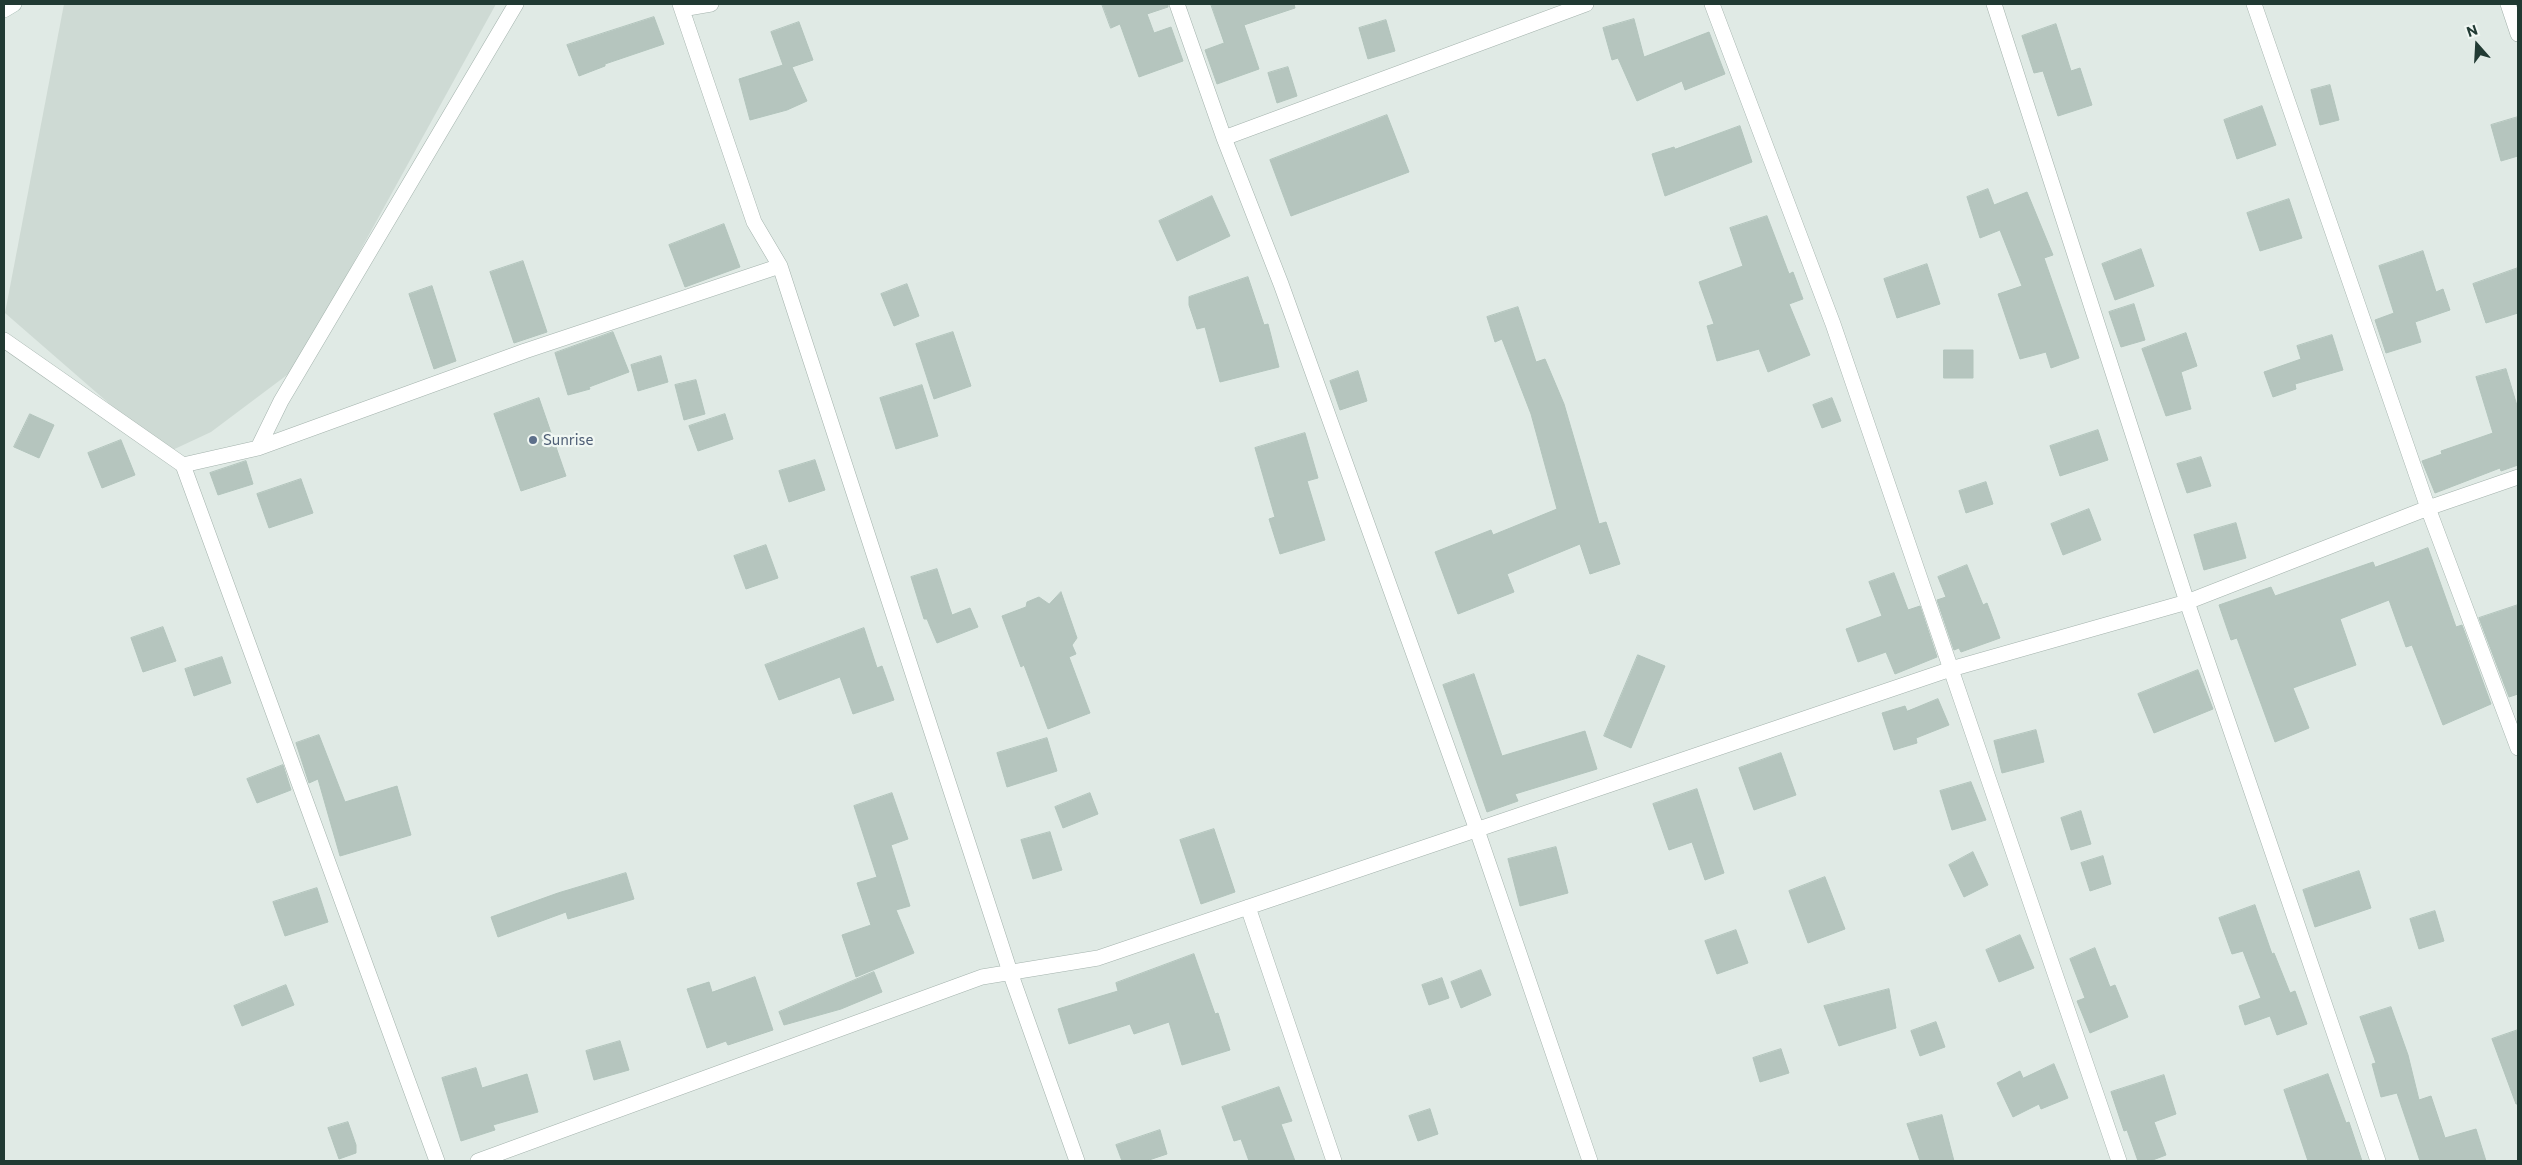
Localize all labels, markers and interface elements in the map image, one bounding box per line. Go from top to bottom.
north arrow [2452,20,2502,70]
text: N [2464,21,2480,40]
place label: Sunrise [543,431,593,449]
marker: Sunrise [527,434,539,446]

